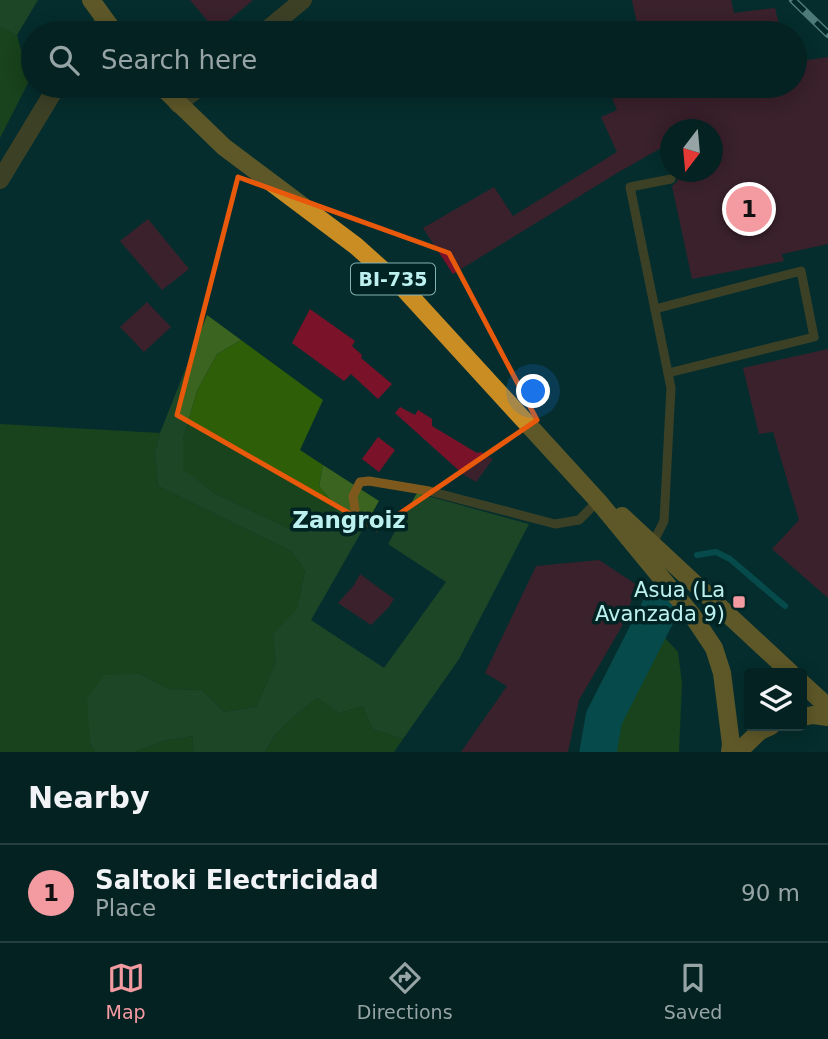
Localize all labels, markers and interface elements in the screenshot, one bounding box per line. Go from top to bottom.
search box [21,21,807,98]
icon: search [45,41,83,79]
text: Search here [101,45,257,75]
north arrow [660,119,723,182]
pin: 1 [726,183,772,235]
road number: BI-735 [351,264,435,294]
your location [516,374,550,408]
district label: Zangroiz [292,507,406,533]
place label: Asua (La Avanzada 9) [595,578,725,626]
marker: Asua (La Avanzada 9) [731,594,747,610]
map controls [744,668,807,731]
button: layers [744,668,807,731]
text: Nearby [28,780,150,815]
text: Saltoki Electricidad [95,865,379,895]
text: 1 [43,880,59,906]
text: 90 m [741,880,800,906]
text: Place [95,895,156,921]
tab: Map [106,959,146,1023]
tab: Directions [357,959,453,1023]
tab: Saved [664,959,722,1023]

